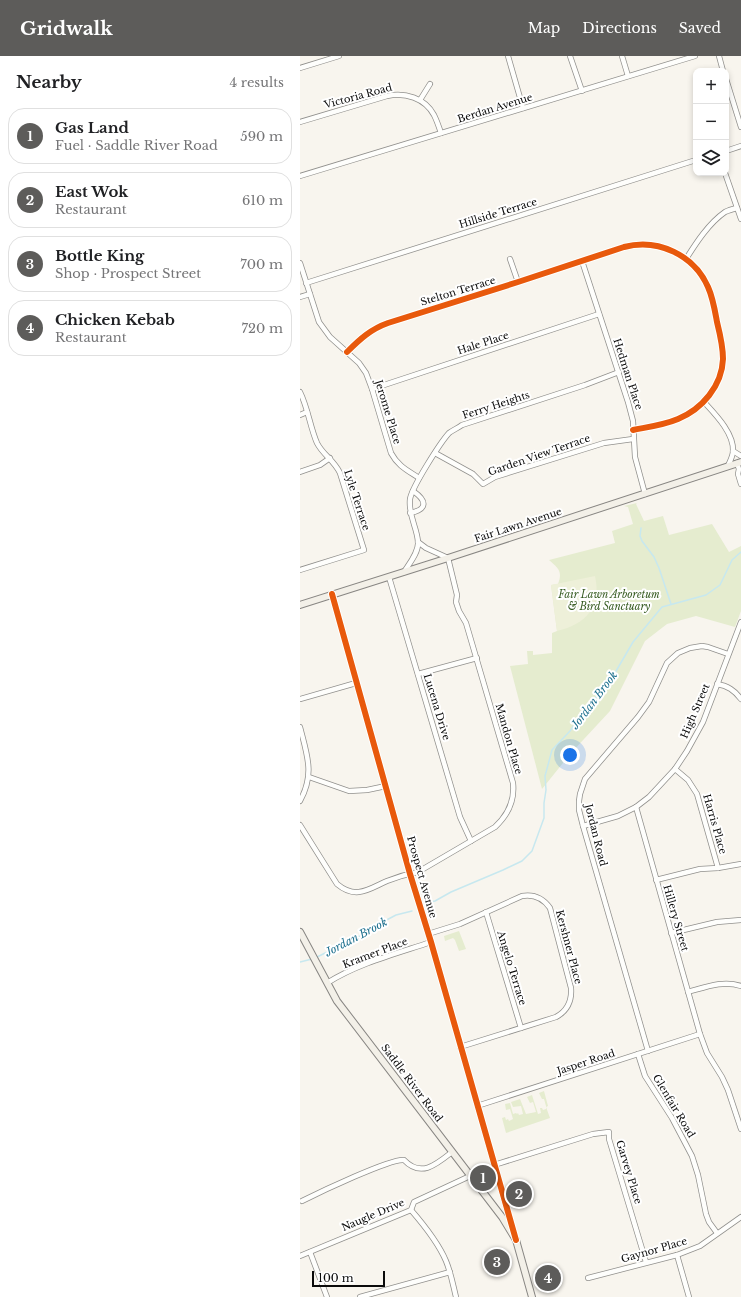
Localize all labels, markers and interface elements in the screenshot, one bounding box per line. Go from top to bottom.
text: Gridwalk [20,17,113,40]
text: Map [528,19,560,37]
text: Directions [582,19,657,37]
text: Saved [679,19,721,37]
map controls [693,68,729,176]
button: + [693,68,729,104]
text: Nearby [16,72,82,93]
text: 4 results [230,74,284,91]
street label: Victoria Road [322,81,394,112]
street label: Berdan Avenue [456,90,534,126]
button: − [693,104,729,140]
text: Gas Land [55,118,129,137]
text: 1 [27,128,33,145]
text: 590 m [240,128,283,145]
text: Fuel · Saddle River Road [55,137,218,154]
button: layers [693,140,729,176]
text: East Wok [55,182,128,201]
text: 2 [26,192,34,209]
text: 610 m [242,192,283,209]
street label: Hillside Terrace [457,195,539,231]
text: Restaurant [55,201,127,218]
text: Bottle King [55,246,144,265]
text: 3 [26,256,34,273]
text: 700 m [240,256,283,273]
text: Shop · Prospect Street [55,265,201,282]
street label: Stelton Terrace [419,273,497,309]
text: Chicken Kebab [55,310,175,329]
text: 4 [26,320,34,337]
text: 720 m [242,320,283,337]
street label: Hale Place [456,328,511,357]
text: Restaurant [55,329,127,346]
street label: Hedman Place [610,337,646,412]
street label: Jerome Place [371,376,404,446]
street label: Ferry Heights [461,388,532,422]
street label: Garden View Terrace [486,431,592,479]
street label: Lyle Terrace [341,468,373,532]
street label: Fair Lawn Avenue [473,505,564,545]
park label: Fair Lawn Arboretum & Bird Sanctuary [557,588,660,613]
water label: Jordan Brook [567,668,620,732]
street label: Lucena Drive [421,672,453,742]
street label: High Street [678,681,712,740]
street label: Mandon Place [493,702,525,776]
your location [560,745,580,765]
street label: Harris Place [700,792,730,856]
street label: Jordan Road [582,801,610,868]
street label: Prospect Avenue [404,834,440,920]
street label: Hillery Street [660,883,692,953]
street label: Kershner Place [553,908,585,986]
water label: Jordan Brook [322,915,390,960]
street label: Angelo Terrace [494,928,530,1007]
street label: Kramer Place [341,935,410,971]
street label: Saddle River Road [378,1041,446,1125]
street label: Jasper Road [553,1046,617,1078]
street label: Glenfair Road [650,1072,698,1140]
street label: Garvey Place [613,1138,645,1206]
pin: 1 [470,1163,496,1193]
pin: 2 [506,1179,532,1209]
street label: Naugle Drive [339,1196,407,1234]
street label: Gaynor Place [620,1234,689,1266]
pin: 3 [484,1247,510,1277]
pin: 4 [535,1263,561,1293]
scale bar [312,1269,385,1288]
text: 100 m [318,1271,354,1285]

